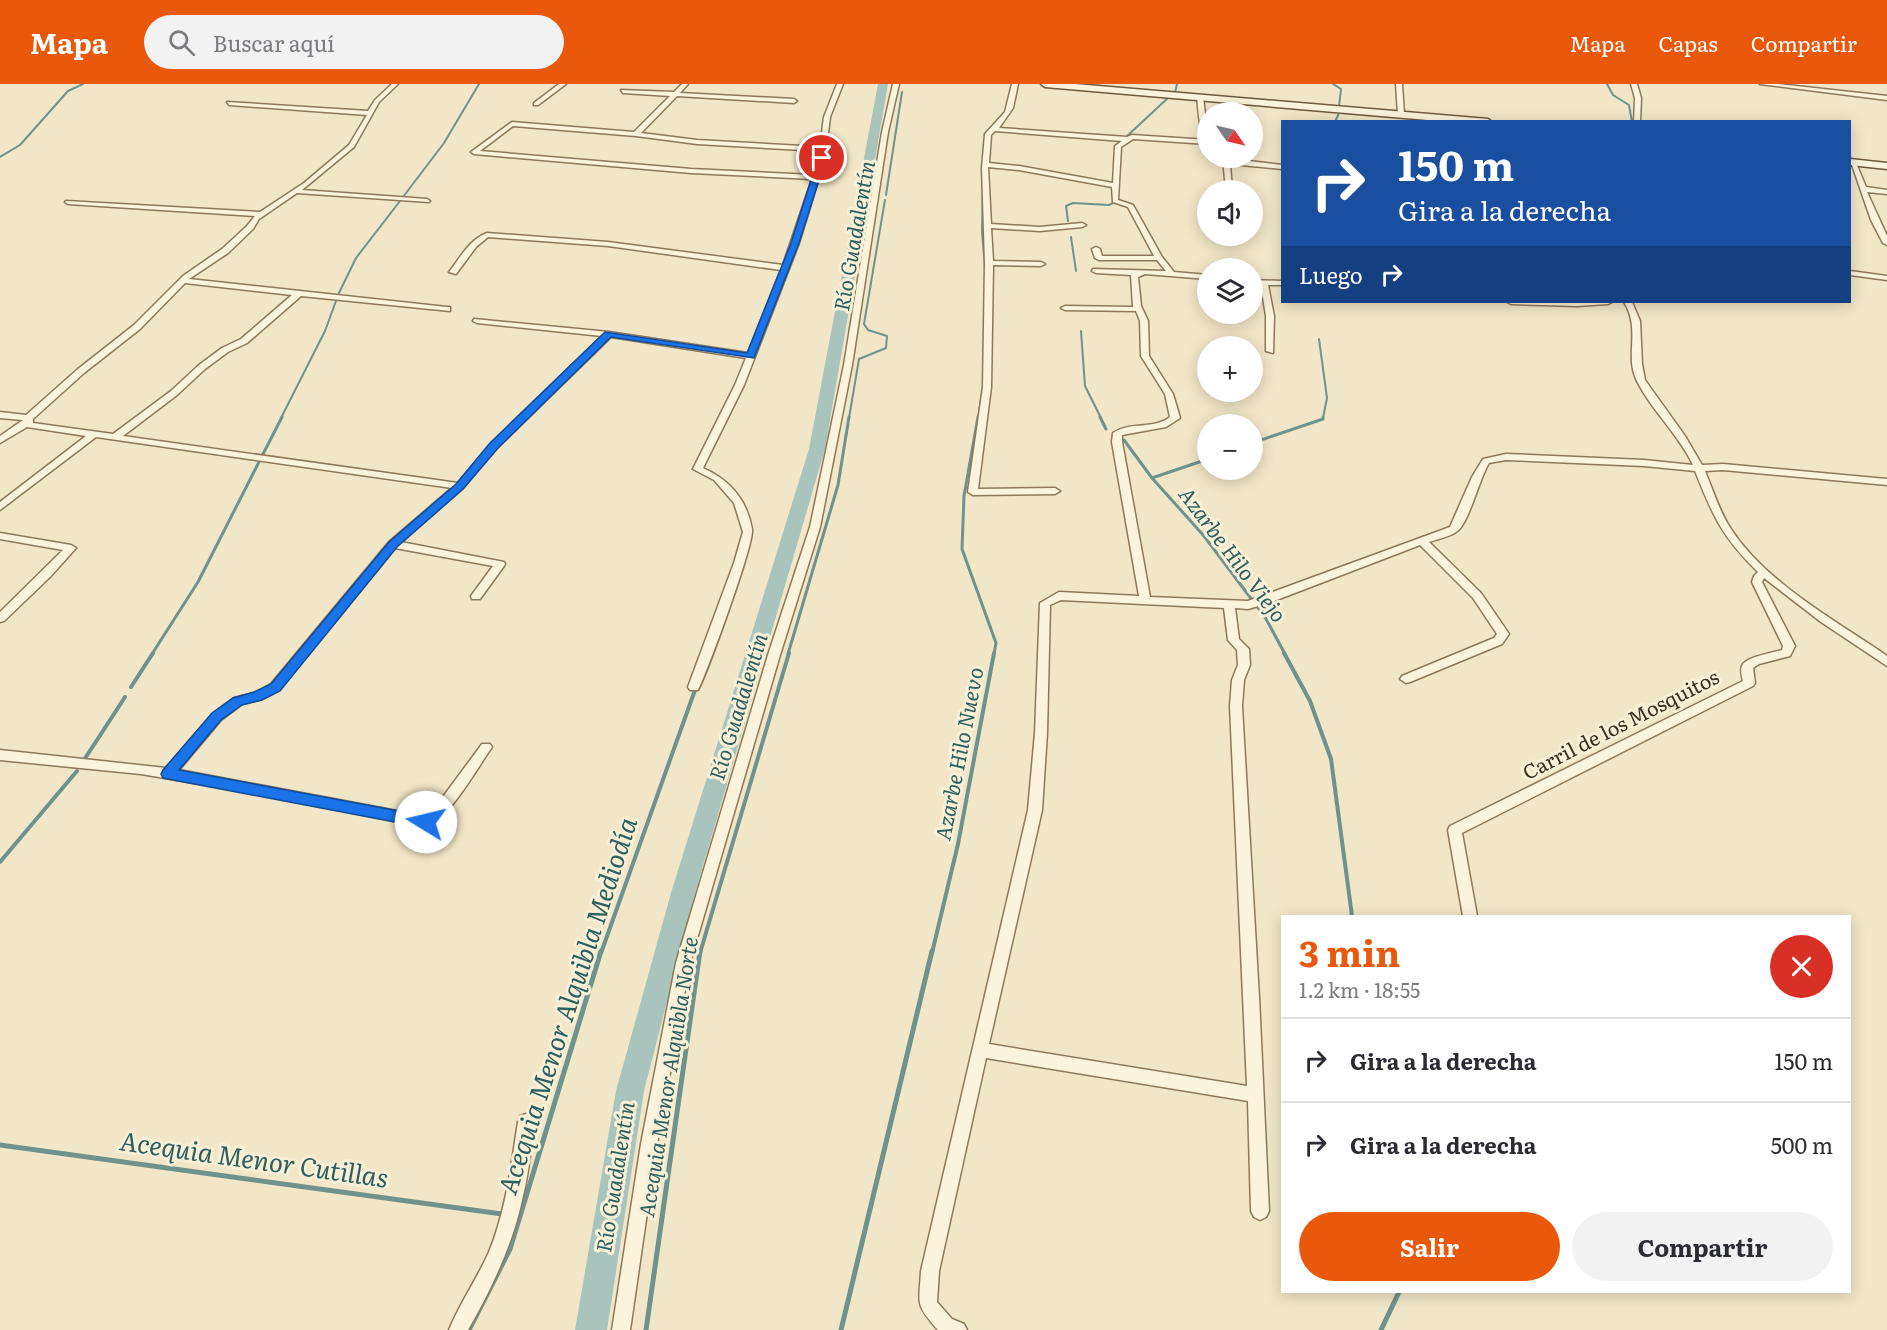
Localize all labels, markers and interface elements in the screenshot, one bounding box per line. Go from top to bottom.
search box [144,15,564,69]
text: Mapa [30,21,108,63]
icon: search [165,26,198,59]
text: Buscar aquí [213,26,335,59]
text: Mapa [1569,27,1626,58]
text: Capas [1659,27,1718,58]
text: Compartir [1751,27,1857,58]
north arrow [1197,102,1263,168]
map controls [1197,102,1263,480]
pin [796,132,847,183]
text: 150 m [1398,132,1514,194]
icon: arrive [805,141,838,174]
icon: right [1299,144,1377,222]
water label: Río Guadalentín [824,158,881,313]
button: sound [1197,180,1263,246]
text: Gira a la derecha [1398,189,1611,229]
button: layers [1197,258,1263,324]
text: Luego [1299,258,1363,291]
icon: right [1375,258,1408,291]
button: + [1197,336,1263,402]
button: − [1197,414,1263,480]
water label: Azarbe Hilo Viejo [1173,479,1295,628]
water label: Río Guadalentín [700,629,774,783]
street label: Carril de los Mosquitos [1517,661,1724,786]
water label: Azarbe Hilo Nuevo [926,664,990,843]
position arrow [394,790,458,854]
water label: Acequia Menor Alquibla Mediodía [486,811,645,1199]
text: 3 min [1299,925,1400,978]
water label: Acequia Menor Alquibla Norte [629,934,704,1219]
button: close [1770,935,1833,998]
text: 1.2 km · 18:55 [1299,974,1420,1004]
icon: right [1299,1044,1332,1077]
text: Gira a la derecha [1350,1044,1537,1077]
text: 150 m [1774,1044,1833,1077]
water label: Río Guadalentín [586,1099,641,1254]
water label: Acequia Menor Cutillas [117,1119,391,1196]
icon: right [1299,1128,1332,1161]
text: Gira a la derecha [1350,1128,1537,1161]
text: 500 m [1771,1128,1833,1161]
button: Salir [1299,1212,1560,1281]
button: Compartir [1572,1212,1833,1281]

